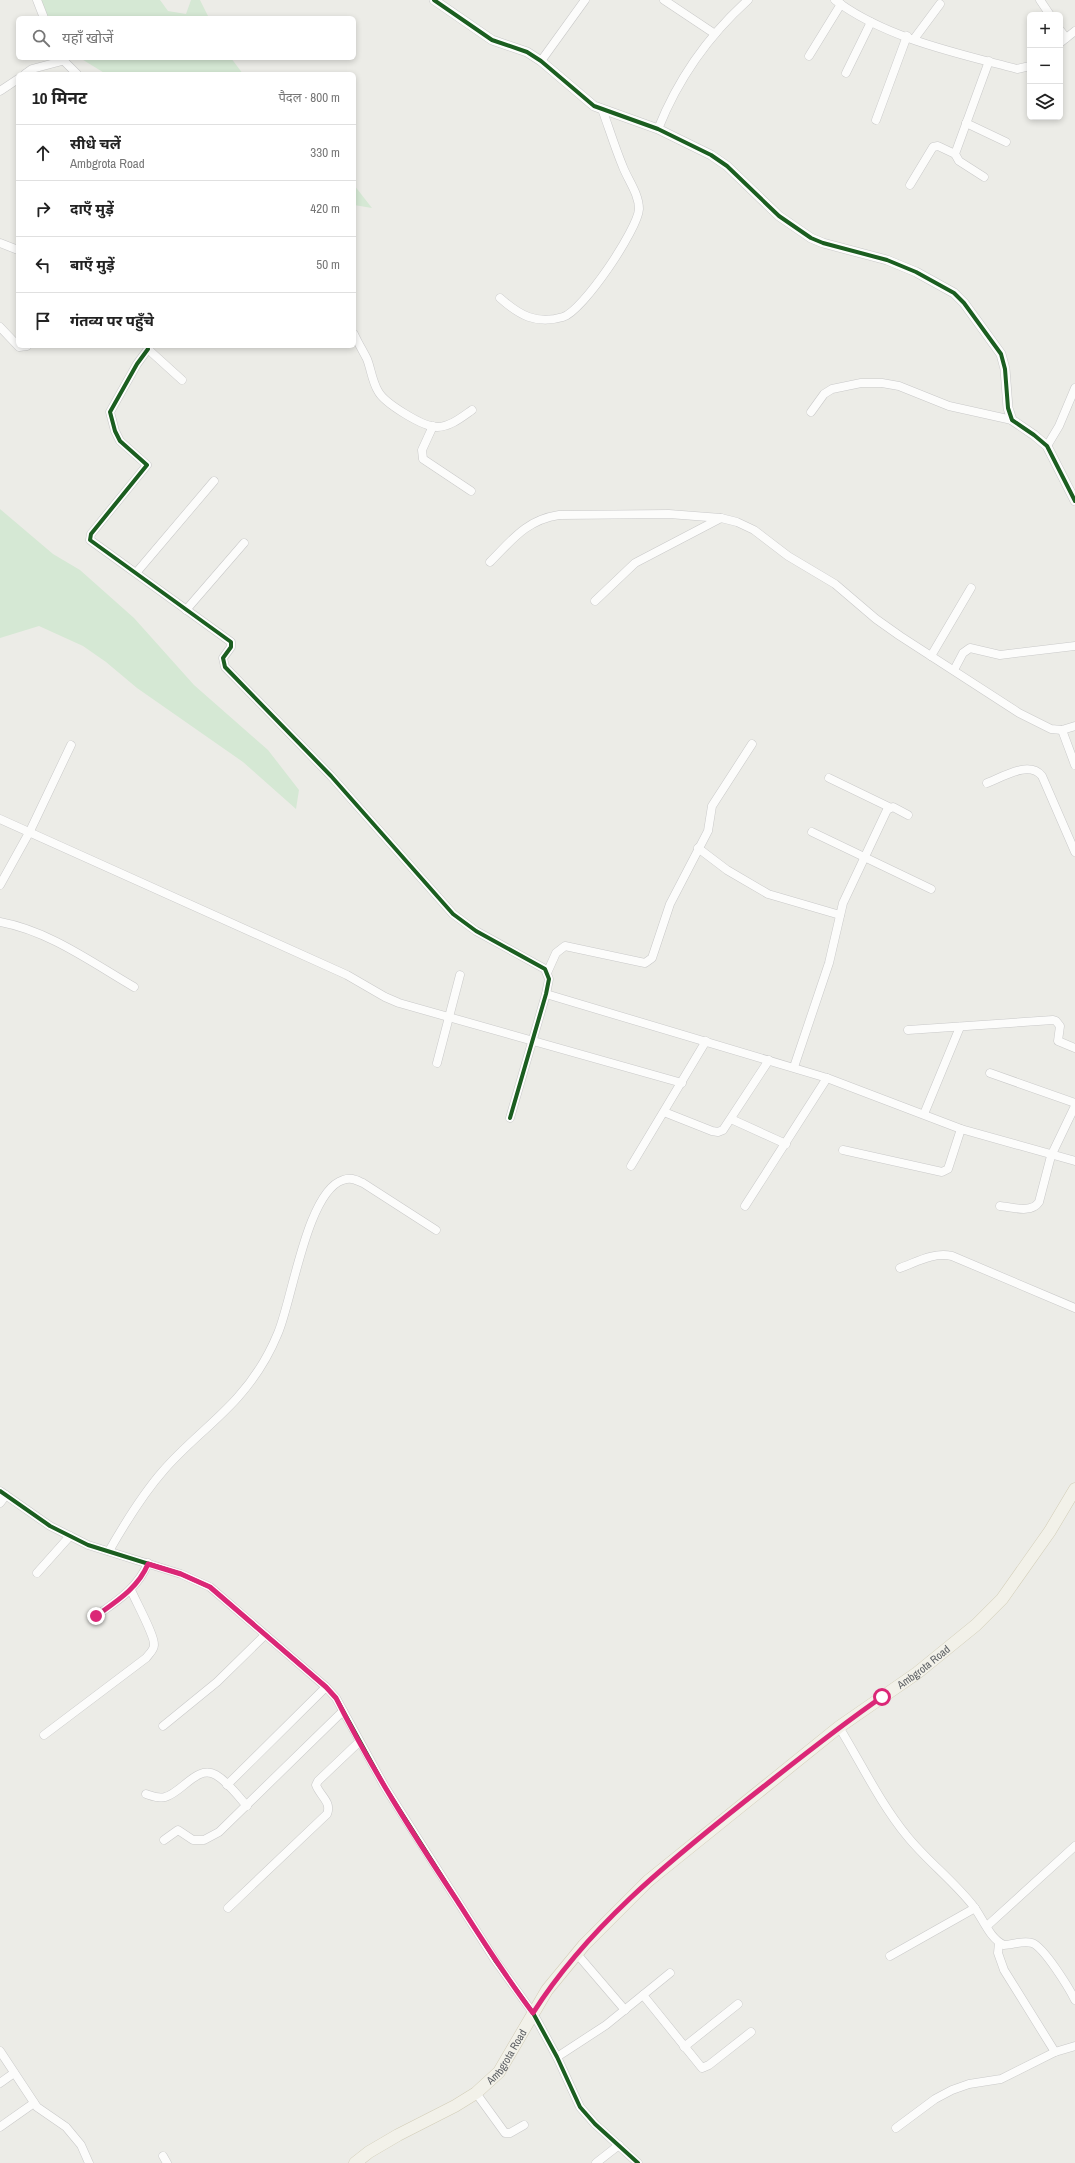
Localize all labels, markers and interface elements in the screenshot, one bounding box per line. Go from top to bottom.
map controls [1027,12,1063,120]
button: + [1027,12,1063,48]
search box [16,16,356,60]
icon: search [30,27,52,49]
text: यहाँ खोजें [62,27,113,48]
button: − [1027,48,1063,84]
button: layers [1027,84,1063,120]
text: 10 मिनट [32,86,87,109]
text: पैदल · 800 m [278,89,340,106]
text: सीधे चलें [70,133,121,154]
icon: ahead [32,142,54,164]
text: 330 m [310,144,340,161]
text: Ambgrota Road [70,155,145,172]
icon: right [32,198,54,220]
text: दाएँ मुड़ें [70,198,114,219]
text: 420 m [310,200,340,217]
icon: left [32,254,54,276]
text: बाएँ मुड़ें [70,254,115,275]
text: 50 m [316,256,340,273]
icon: arrive [32,310,54,332]
text: गंतव्य पर पहुँचे [70,310,154,331]
route end [87,1607,105,1625]
street label: Ambgrota Road [893,1642,953,1692]
route start [873,1688,891,1706]
street label: Ambgrota Road [483,2027,530,2088]

